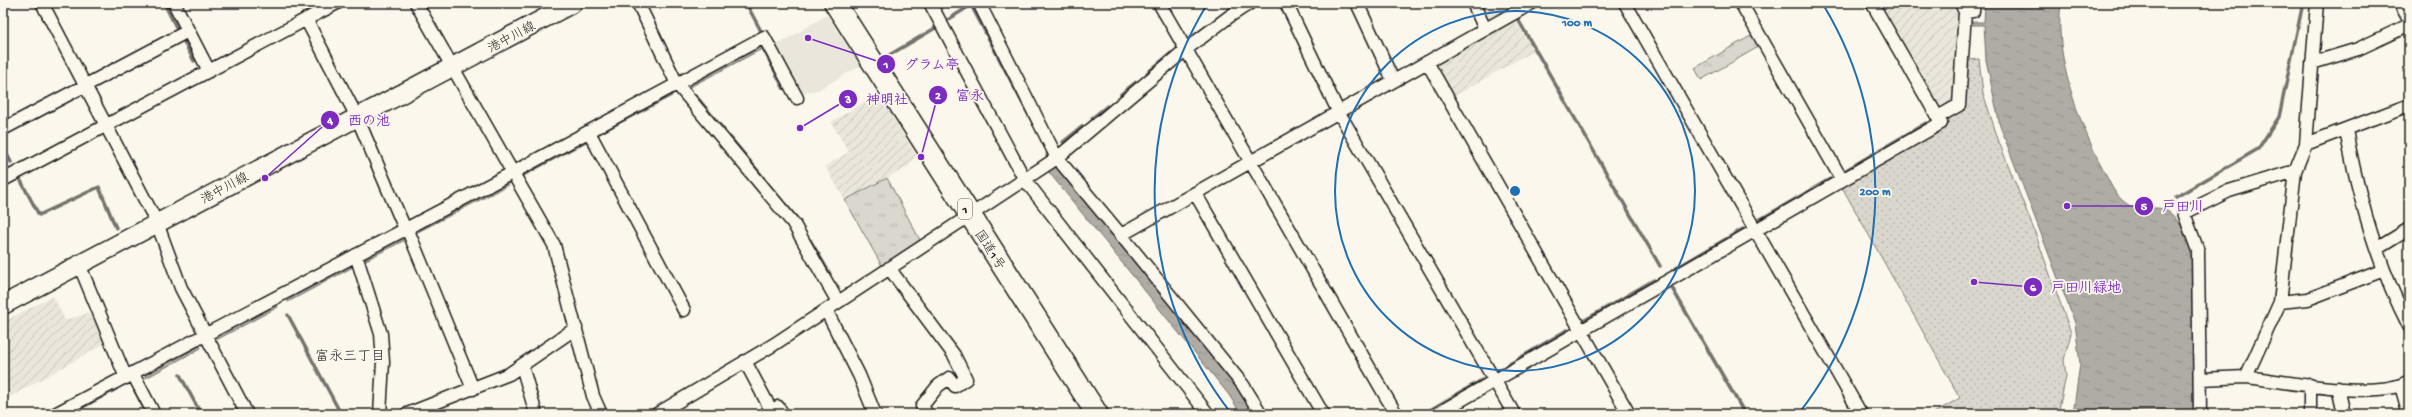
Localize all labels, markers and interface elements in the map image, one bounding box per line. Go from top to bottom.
text: 100 m [1561,17,1592,31]
street label: 港中川線 [485,18,540,57]
callout: グラム亭 [876,51,968,77]
text: グラム亭 [904,58,960,75]
text: 1 [883,59,889,73]
callout: 富永 [928,82,992,108]
callout: 神明社 [838,86,916,112]
text: 富永 [956,89,984,106]
text: 2 [935,90,941,104]
text: 神明社 [866,92,908,110]
text: 3 [844,94,851,108]
callout: 西の池 [320,107,398,133]
text: 西の池 [348,114,390,131]
text: 4 [326,115,333,129]
street label: 港中川線 [198,169,253,208]
centre of rings [1508,184,1522,198]
text: 200 m [1860,186,1891,200]
callout: 戸田川 [2134,193,2212,219]
road number: 1 [958,199,972,219]
text: 戸田川 [2162,199,2204,217]
text: 5 [2141,201,2148,215]
street label: 国道1号 [971,227,1008,273]
callout: 戸田川緑地 [2023,274,2129,300]
text: 戸田川緑地 [2051,280,2121,298]
text: 6 [2030,282,2037,296]
district label: 富永三丁目 [315,349,385,366]

